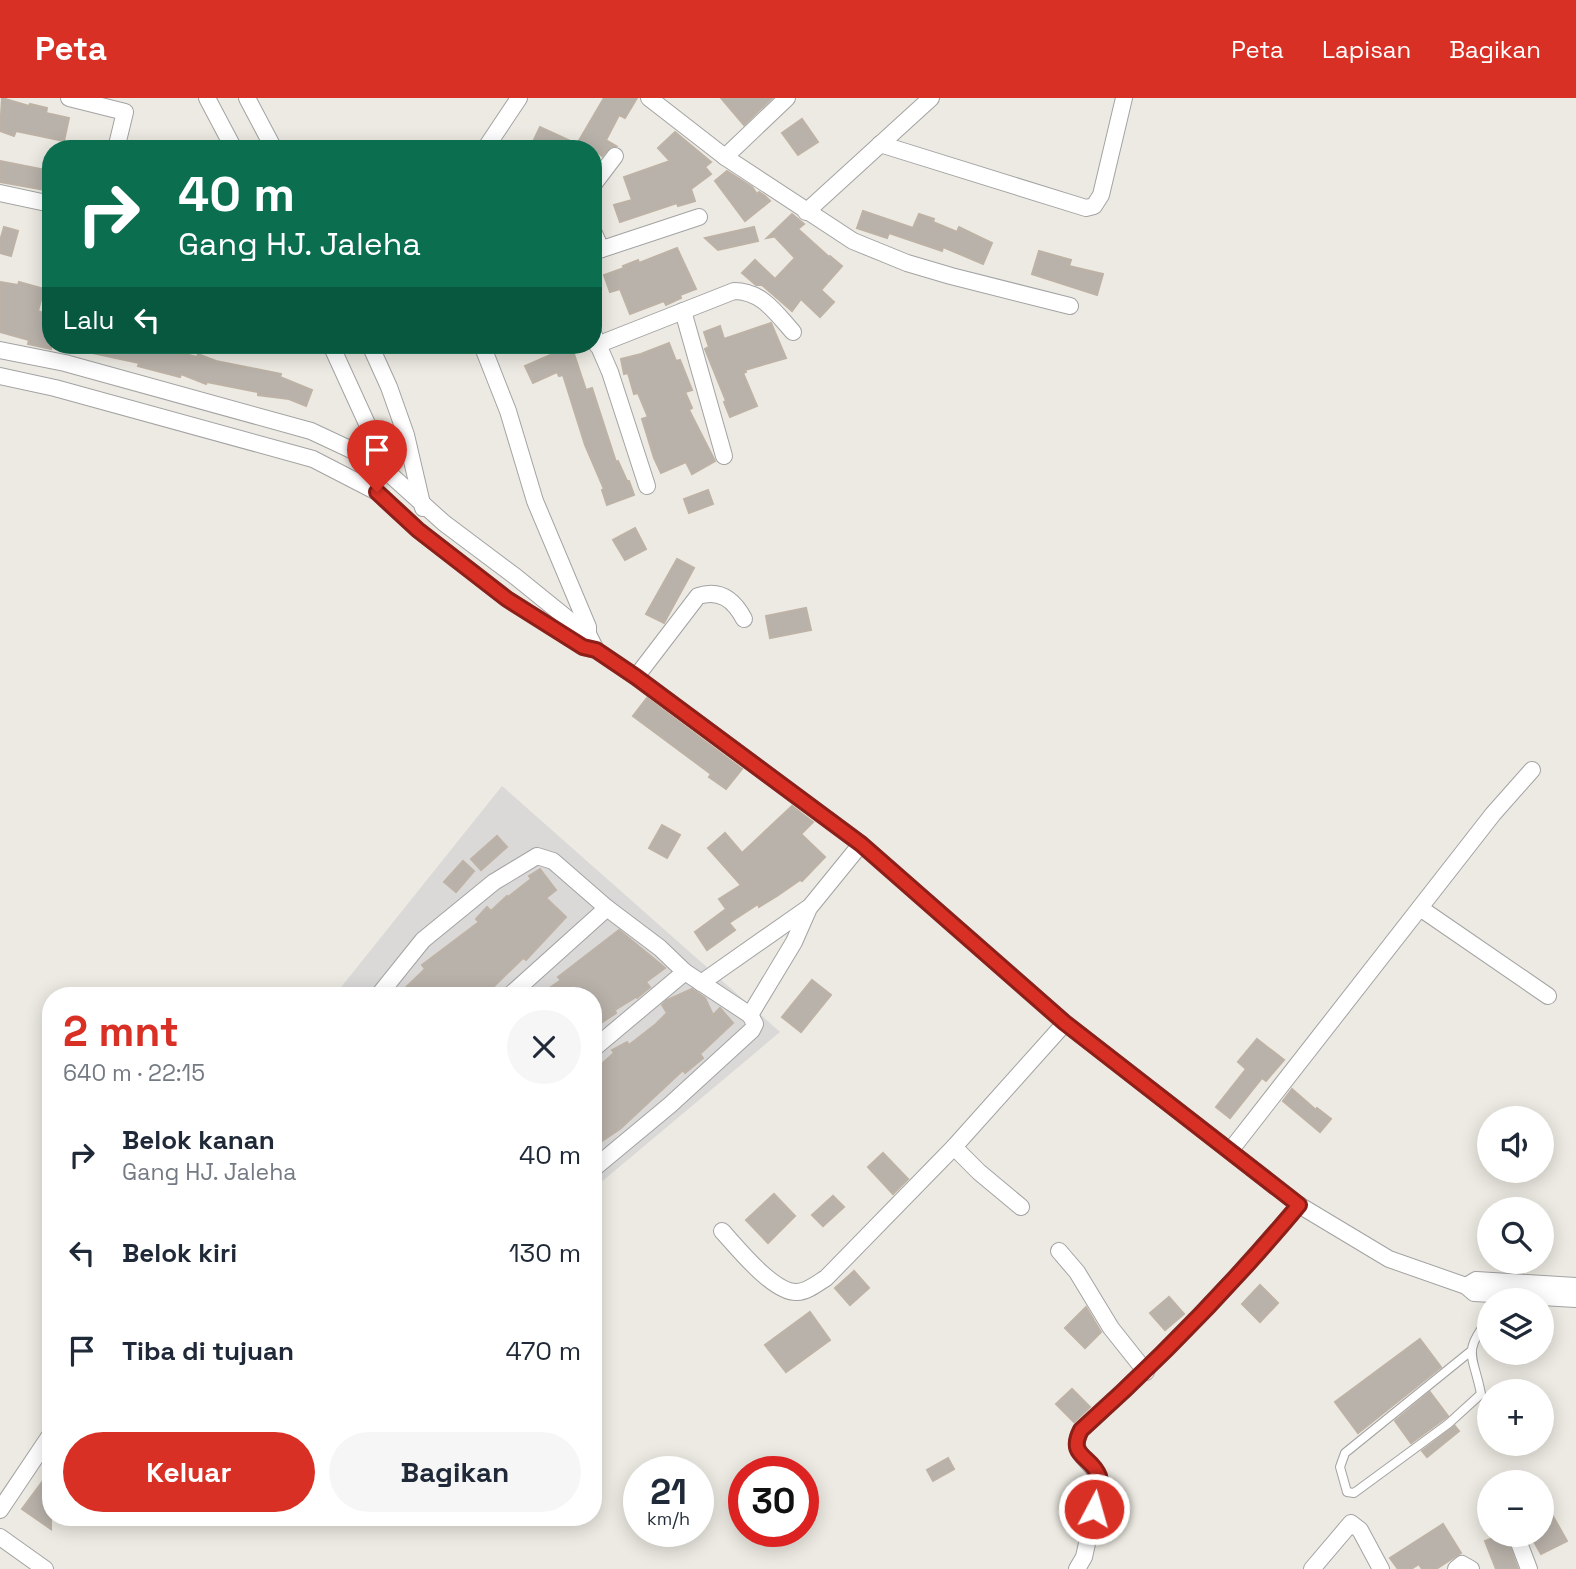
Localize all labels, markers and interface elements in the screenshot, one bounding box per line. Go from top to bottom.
text: Peta [35,28,107,70]
text: Peta [1231,34,1284,65]
text: Lapisan [1322,34,1411,65]
text: Bagikan [1449,34,1541,65]
text: 40 m [178,163,295,225]
icon: right [63,168,154,259]
text: Gang HJ. Jaleha [178,224,421,264]
icon: left [128,301,166,339]
text: Lalu [63,303,114,337]
pin [347,420,407,492]
icon: arrive [358,431,396,469]
text: 2 mnt [63,1005,179,1058]
button: close [507,1010,581,1084]
text: 640 m · 22:15 [63,1058,205,1088]
map controls [1477,1106,1554,1547]
button: sound [1477,1106,1554,1183]
text: Belok kanan [122,1123,275,1157]
icon: right [63,1136,101,1174]
text: 40 m [519,1138,581,1172]
text: Gang HJ. Jaleha [122,1157,297,1187]
button: search [1477,1197,1554,1274]
icon: left [63,1234,101,1272]
text: Belok kiri [122,1236,237,1270]
text: 130 m [509,1236,581,1270]
button: layers [1477,1288,1554,1365]
icon: arrive [63,1332,101,1370]
text: Tiba di tujuan [122,1334,294,1368]
text: 470 m [505,1334,581,1368]
button: + [1477,1379,1554,1456]
button: Keluar [63,1432,315,1512]
button: Bagikan [329,1432,581,1512]
speed limit sign: 30 [728,1456,819,1547]
text: 21 [650,1470,687,1514]
button: − [1477,1470,1554,1547]
position arrow [1057,1472,1131,1546]
text: km/h [647,1507,690,1530]

